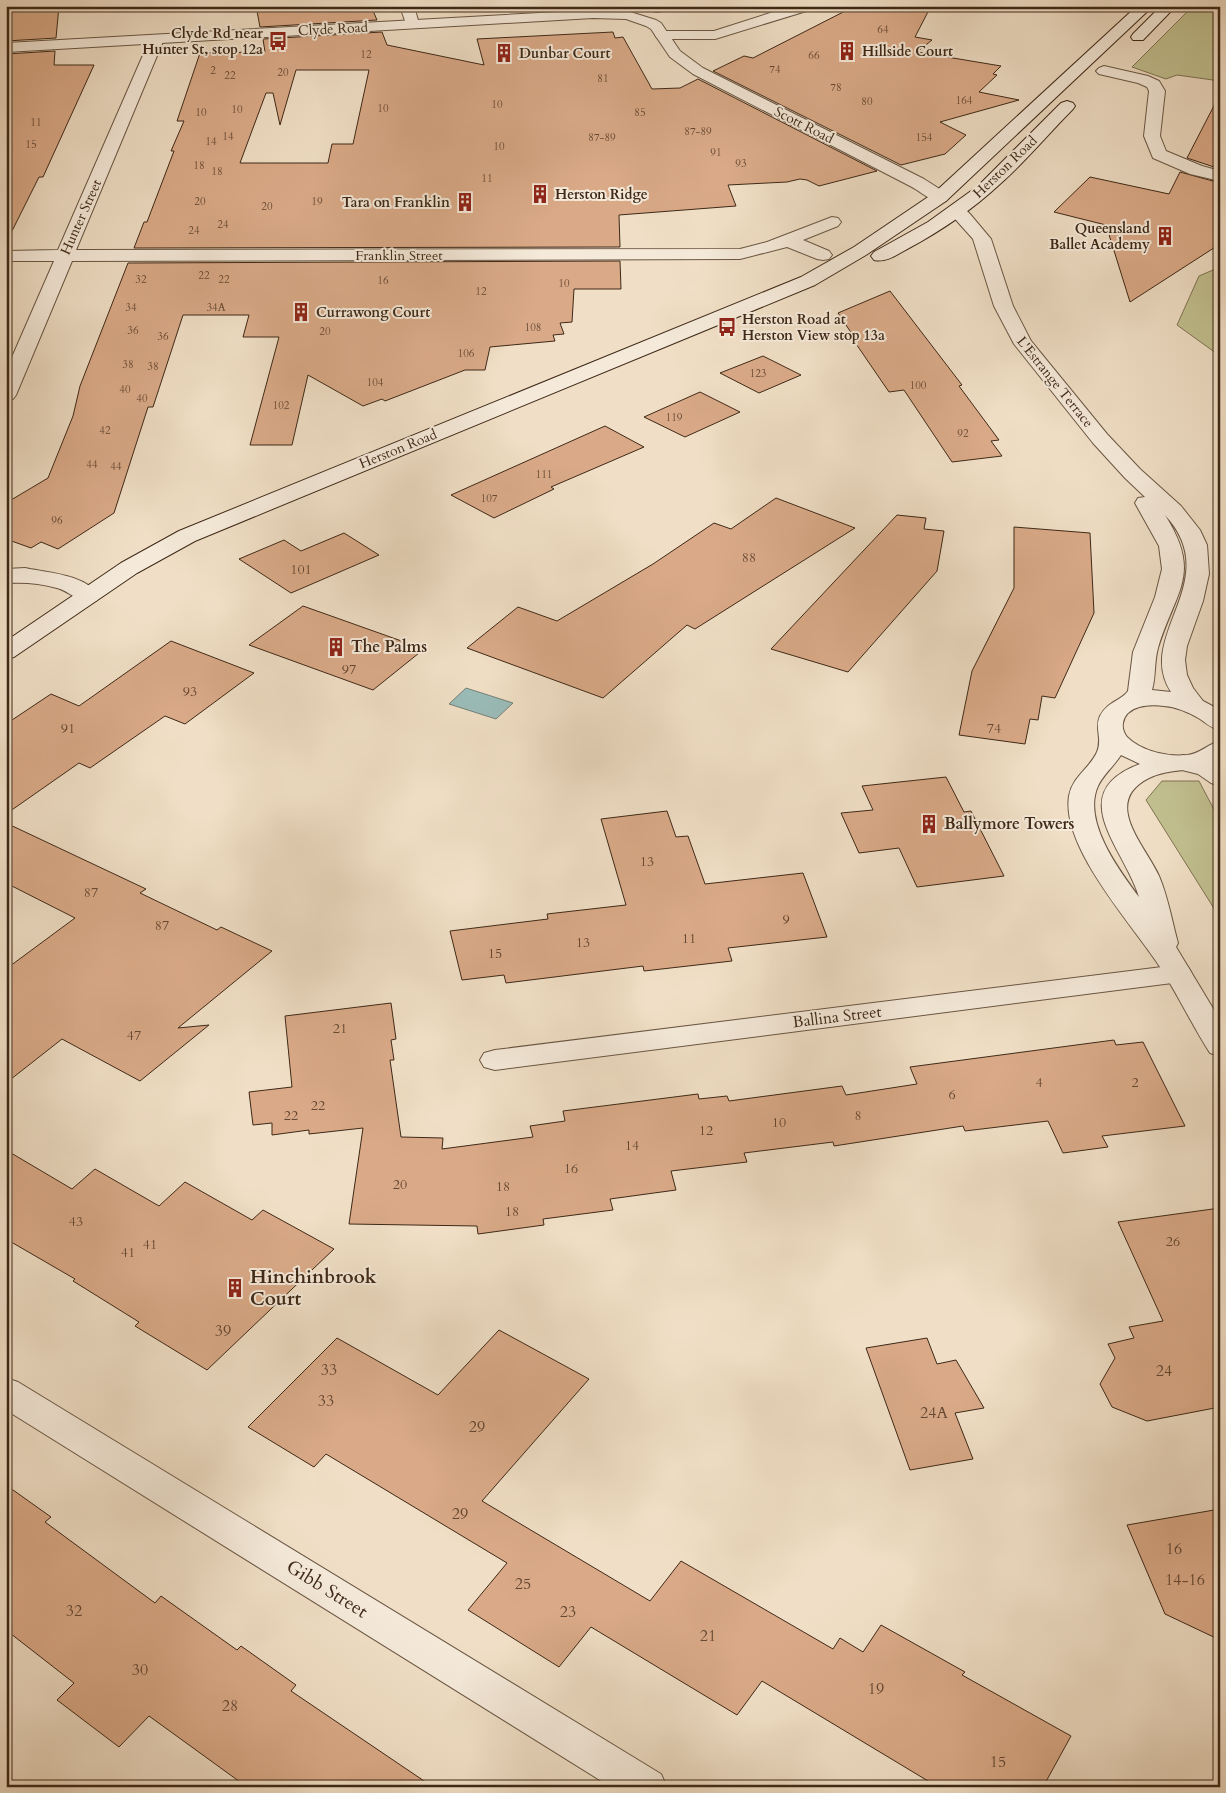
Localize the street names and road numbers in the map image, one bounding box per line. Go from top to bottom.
street label: Clyde Road [298,18,369,40]
street label: Scott Road [771,102,837,148]
street label: Herston Road [969,131,1042,202]
street label: Hunter Street [56,176,106,258]
street label: Franklin Street [355,246,443,265]
street label: L'Estrange Terrace [1012,332,1098,432]
street label: Herston Road [356,425,440,473]
street label: Ballina Street [791,1001,883,1033]
street label: Gibb Street [281,1554,373,1624]

